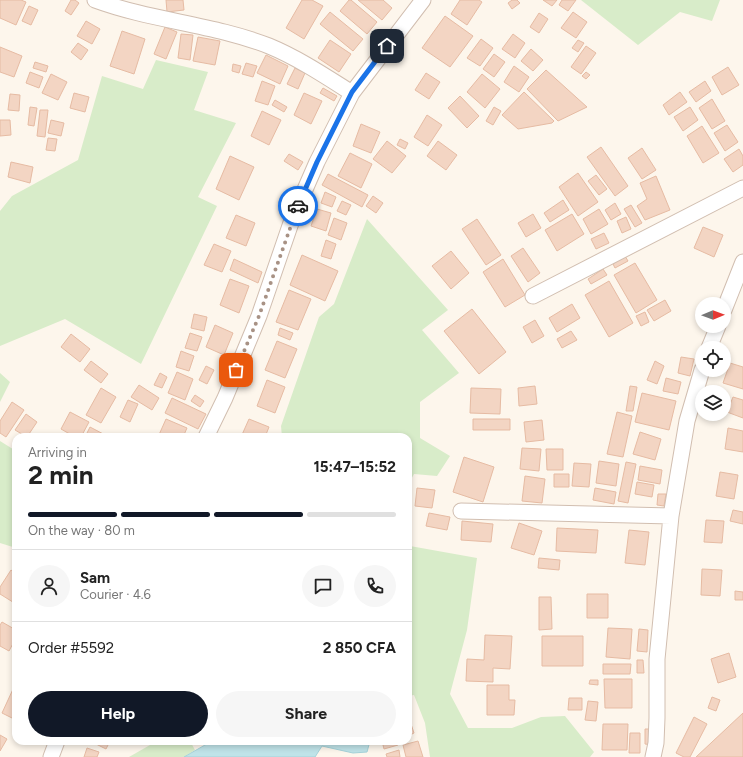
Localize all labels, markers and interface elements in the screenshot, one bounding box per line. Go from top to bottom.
pin [370,29,404,63]
icon: home [376,35,398,57]
courier [278,186,318,226]
icon: car [287,195,309,217]
north arrow [695,297,731,333]
map controls [695,297,731,421]
button: locate [695,341,731,377]
pin [219,353,253,387]
icon: bag [225,359,247,381]
button: layers [695,385,731,421]
text: Arriving in [28,445,87,460]
text: 15:47–15:52 [313,458,396,476]
text: 2 min [28,459,94,491]
text: On the way · 80 m [28,523,135,538]
button: person [28,565,70,607]
button: chat [302,565,344,607]
button: phone [354,565,396,607]
text: Sam [80,569,110,587]
text: Courier · 4.6 [80,587,151,602]
text: Order #5592 [28,639,114,657]
text: 2 850 CFA [323,639,396,657]
button: Help [28,691,208,737]
button: Share [216,691,396,737]

